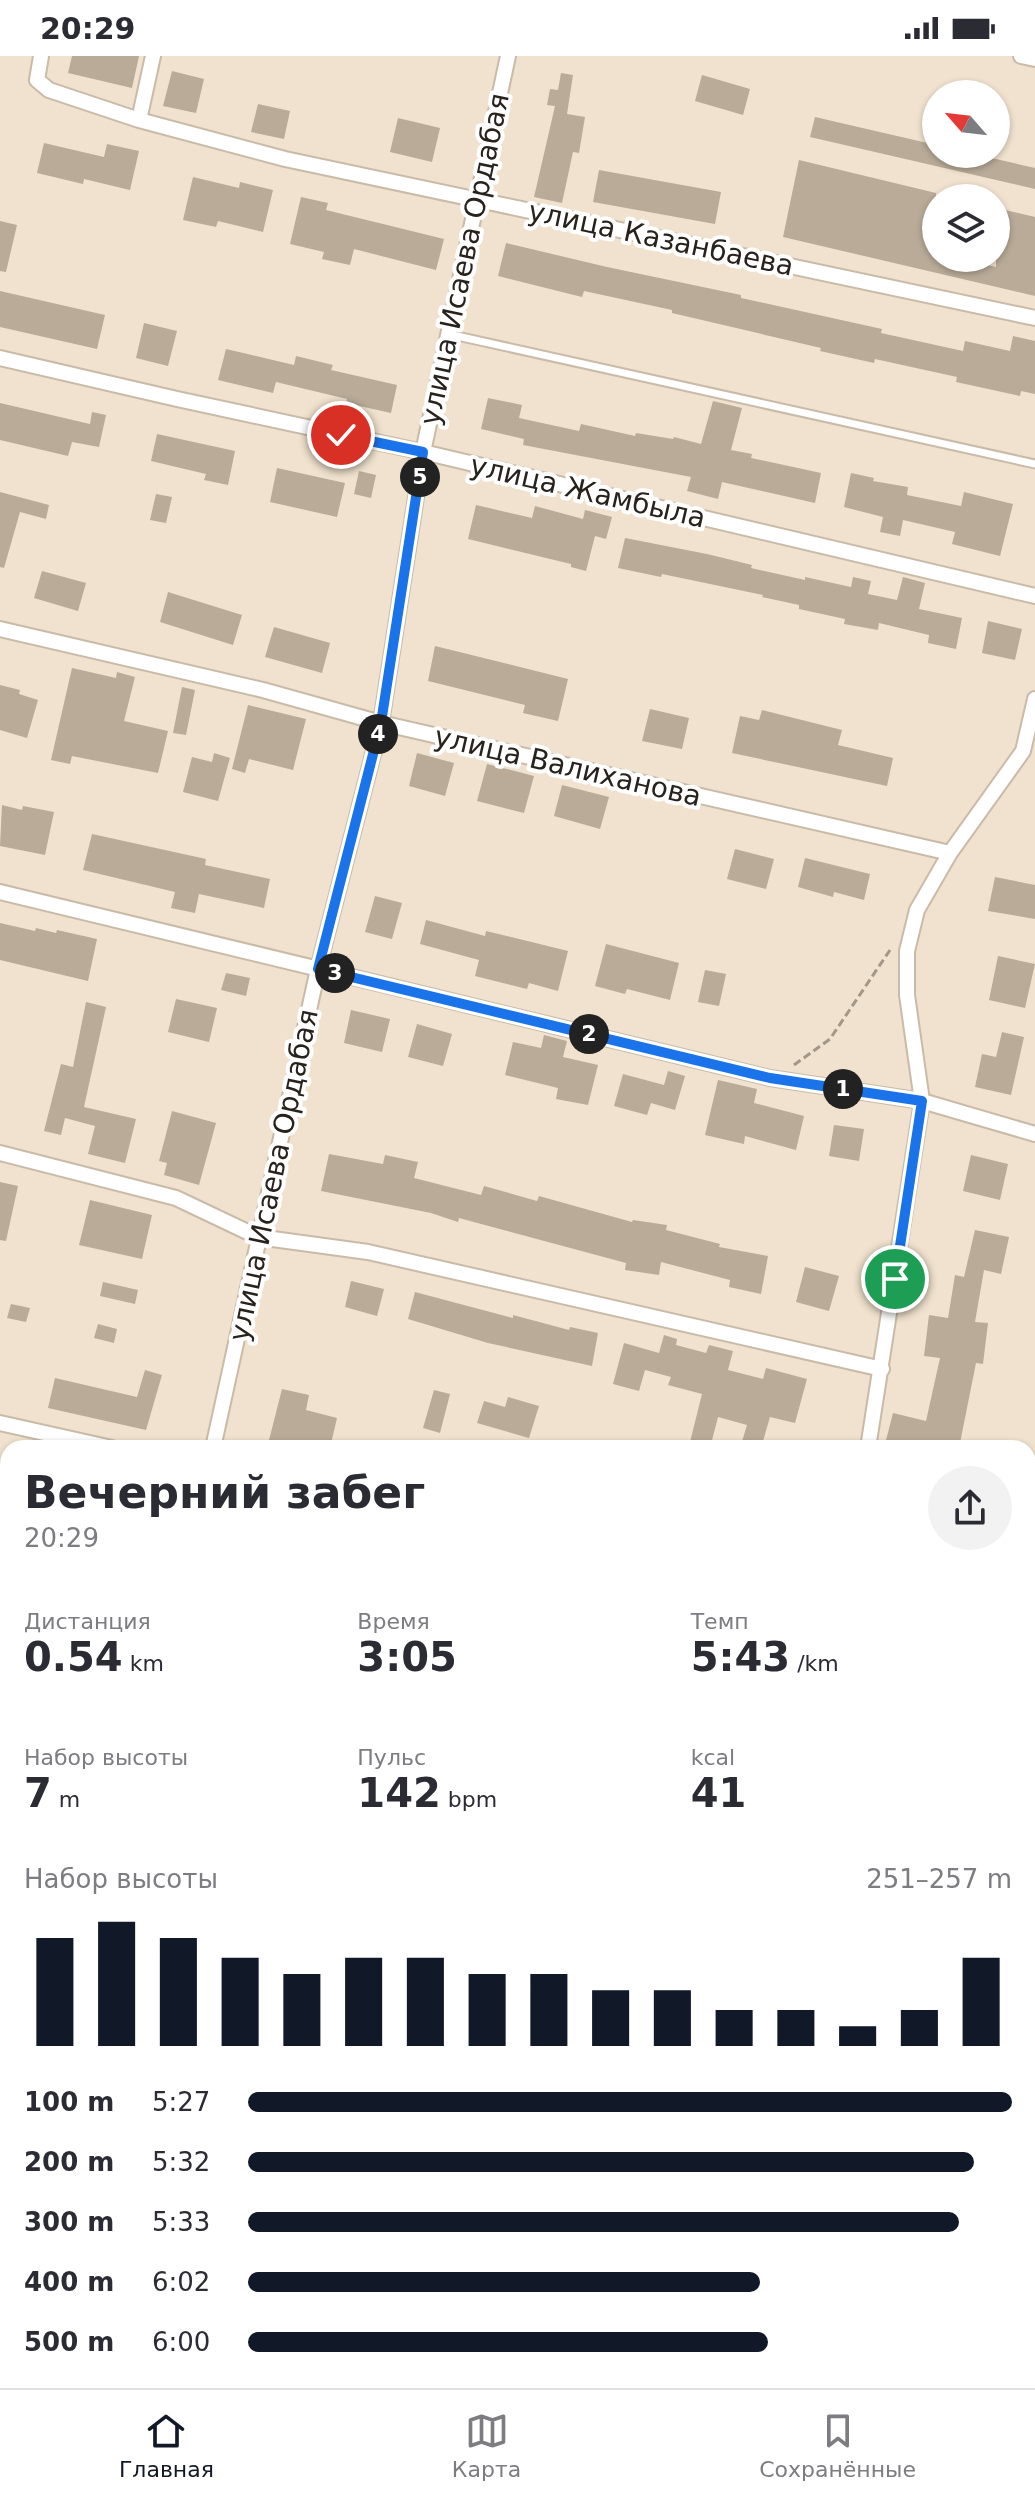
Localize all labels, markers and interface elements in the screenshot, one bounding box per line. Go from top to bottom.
text: 20:29 [40,11,136,46]
north arrow [922,80,1010,168]
map controls [922,80,1010,272]
street label: улица Исаева Ордабая [413,90,516,428]
button: layers [922,184,1010,272]
street label: улица Казанбаева [525,194,797,283]
pin [307,401,375,469]
icon: check [319,413,363,457]
street label: улица Жамбыла [467,448,709,535]
pin: 5 [400,457,440,497]
text: 5 [412,464,428,489]
pin: 4 [358,714,398,754]
street label: улица Валиханова [431,720,705,813]
text: 4 [370,721,386,746]
pin: 3 [315,953,355,993]
text: 3 [327,960,343,985]
street label: улица Исаева Ордабая [222,1006,325,1344]
pin: 2 [569,1014,609,1054]
text: 2 [581,1021,597,1046]
pin: 1 [823,1069,863,1109]
text: 1 [835,1076,851,1101]
pin [861,1245,929,1313]
icon: arrive [873,1257,917,1301]
button: share [928,1466,1012,1550]
text: Вечерний забег [24,1467,425,1518]
text: 20:29 [24,1523,99,1553]
text: Дистанция [24,1609,151,1634]
text: Время [357,1609,430,1634]
text: Темп [691,1609,749,1634]
text: 0.54 [24,1634,123,1680]
text: 3:05 [357,1634,457,1680]
text: 5:43 [691,1634,790,1680]
text: km [123,1651,164,1676]
text: /km [790,1651,839,1676]
text: Набор высоты [24,1745,188,1770]
text: Пульс [357,1745,426,1770]
text: kcal [691,1745,735,1770]
text: 7 [24,1770,52,1816]
text: 142 [357,1770,441,1816]
text: 41 [691,1770,746,1816]
text: m [52,1787,80,1812]
text: bpm [441,1787,497,1812]
text: Набор высоты [24,1864,218,1894]
text: 251–257 m [866,1864,1012,1894]
text: 100 m [24,2087,114,2117]
text: 5:27 [152,2087,210,2117]
text: 200 m [24,2147,114,2177]
text: 5:32 [152,2147,210,2177]
text: 300 m [24,2207,114,2237]
text: 5:33 [152,2207,210,2237]
text: 400 m [24,2267,114,2297]
text: 6:02 [152,2267,210,2297]
text: 500 m [24,2327,114,2357]
text: 6:00 [152,2327,210,2357]
tab: Главная [119,2409,214,2482]
tab: Карта [452,2409,521,2482]
tab: Сохранённые [759,2409,916,2482]

